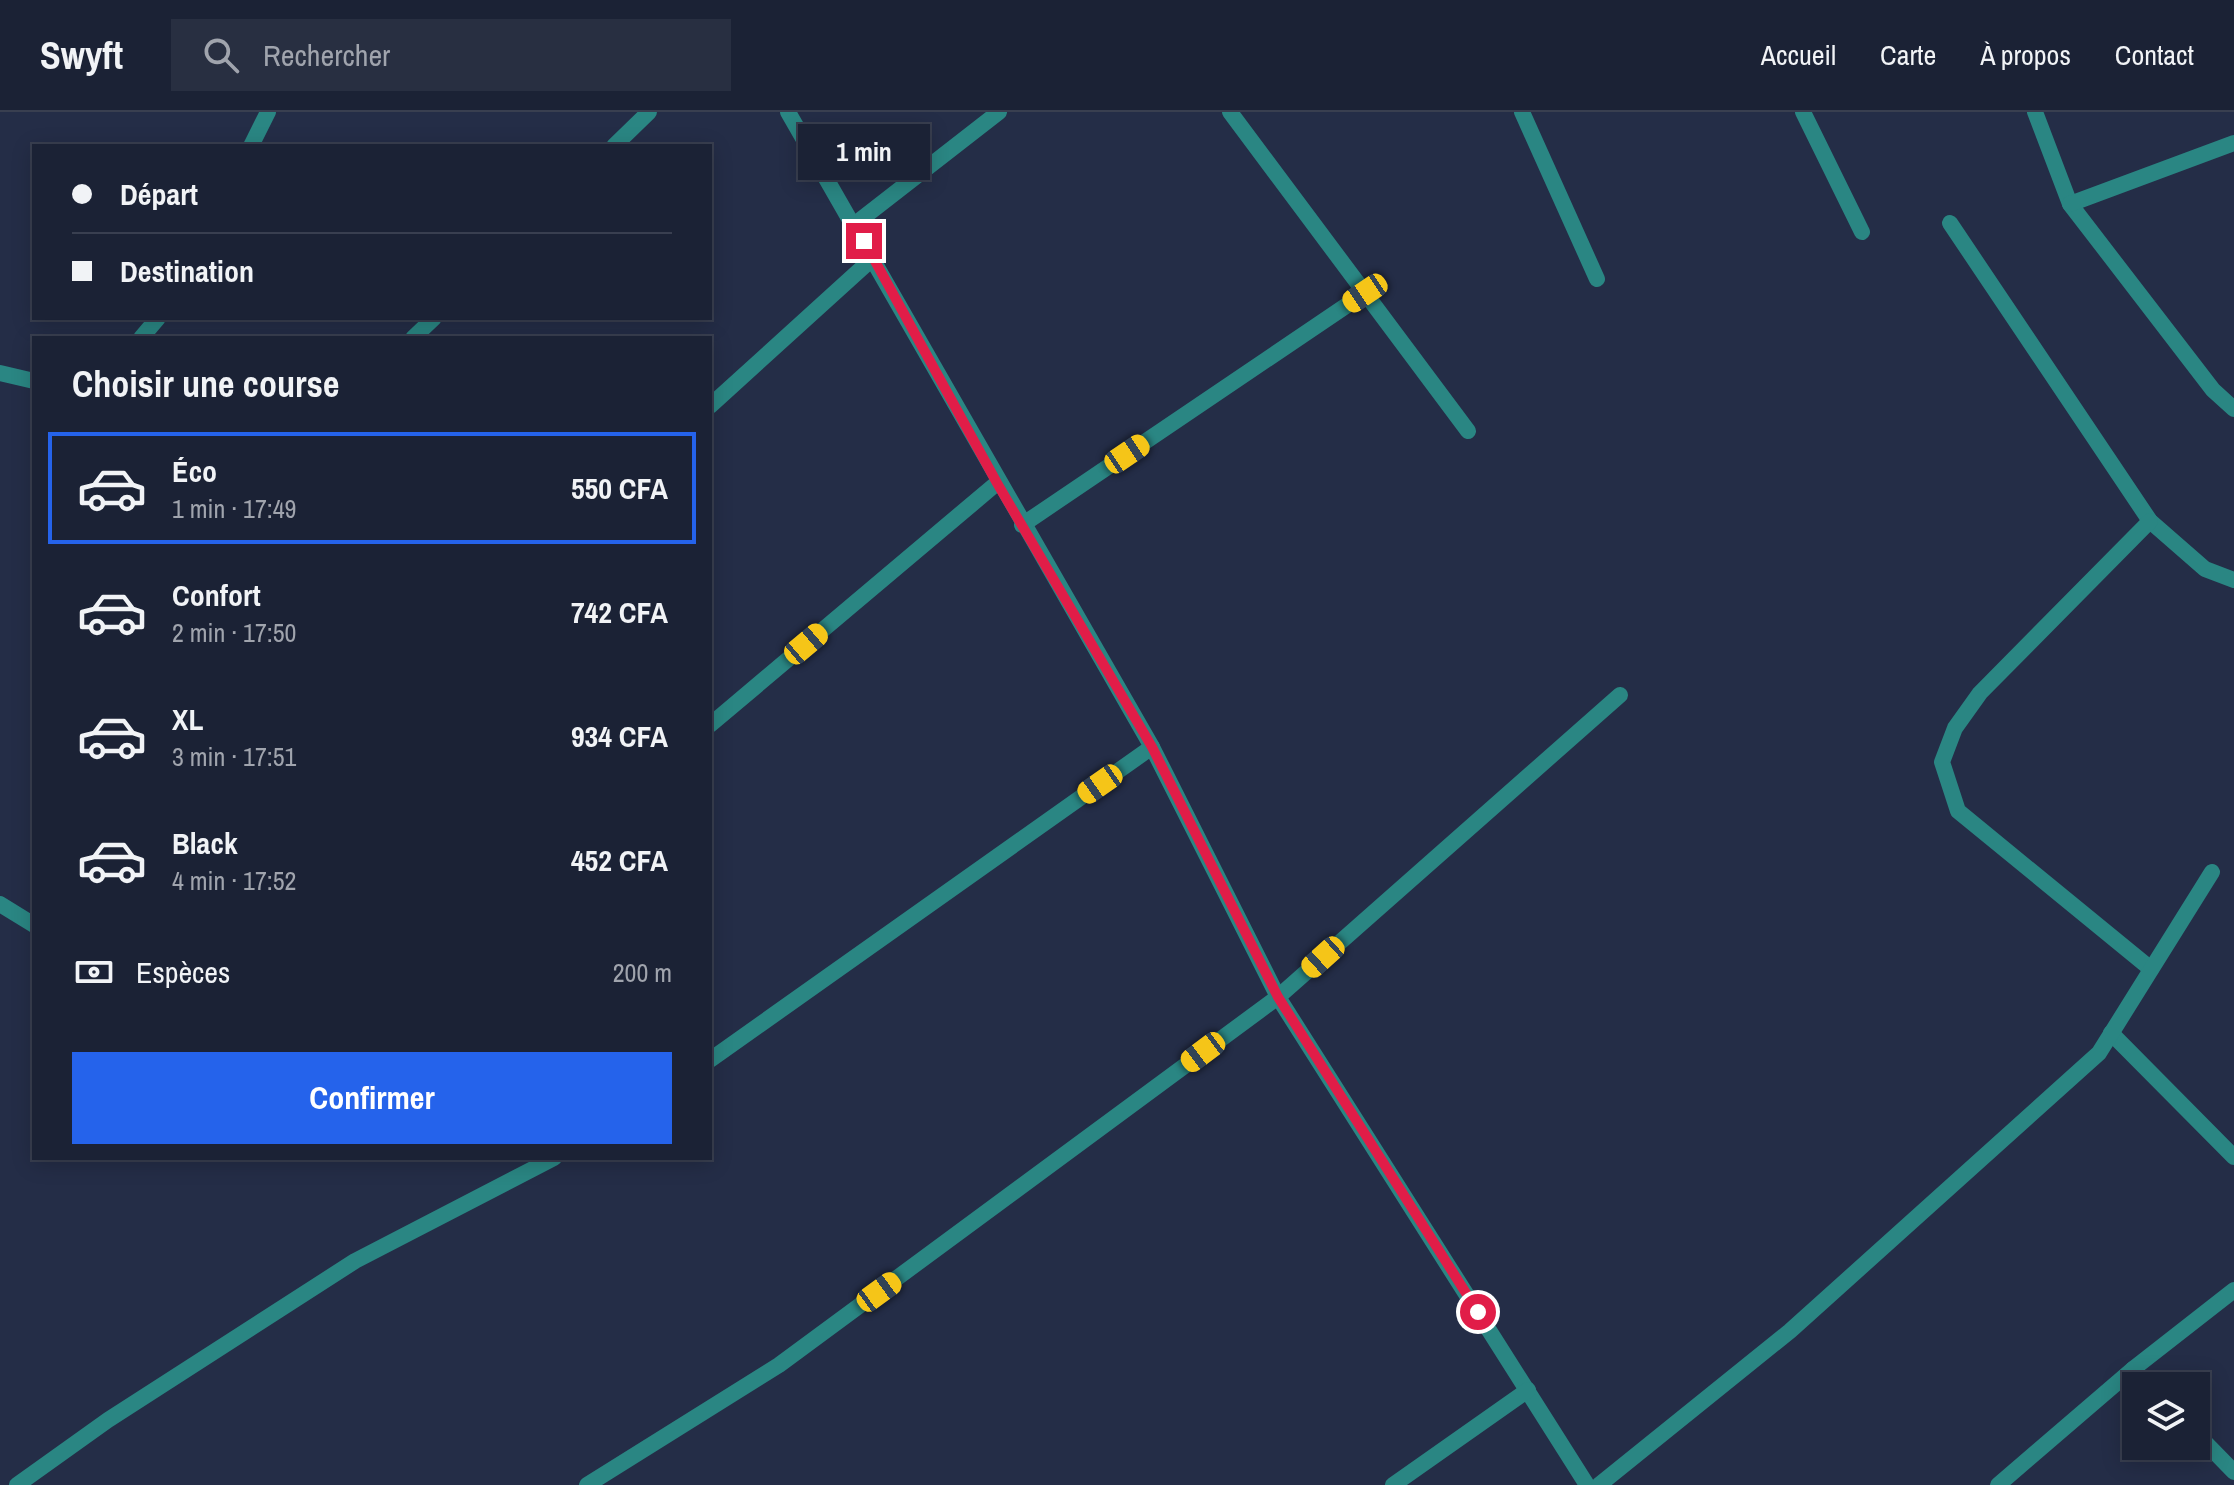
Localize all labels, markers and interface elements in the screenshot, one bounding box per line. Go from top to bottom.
search box [171,19,731,91]
text: Swyft [40,30,123,81]
icon: search [199,33,243,77]
text: Rechercher [263,35,390,75]
text: Accueil [1761,36,1836,74]
text: Carte [1880,36,1936,74]
text: À propos [1980,36,2071,74]
text: Contact [2115,36,2194,74]
callout: 1 min [798,125,930,181]
text: 1 min [836,134,892,169]
text: Départ [120,174,198,214]
route end [846,223,882,259]
text: Destination [120,251,254,291]
car [1338,270,1392,316]
text: Choisir une course [72,360,339,408]
car [1100,431,1154,477]
text: Éco [172,451,217,491]
icon: car [76,452,148,524]
text: 550 CFA [571,468,668,508]
text: 1 min · 17:49 [172,491,296,526]
text: Confort [172,575,261,615]
icon: car [76,576,148,648]
text: 742 CFA [571,592,668,632]
text: 2 min · 17:50 [172,615,296,650]
car [780,619,832,669]
text: XL [172,699,203,739]
icon: car [76,700,148,772]
text: 934 CFA [571,716,668,756]
text: 3 min · 17:51 [172,739,296,774]
car [1073,760,1127,808]
text: Black [172,823,238,863]
icon: car [76,824,148,896]
text: 452 CFA [571,840,668,880]
text: 4 min · 17:52 [172,863,296,898]
car [1297,932,1349,982]
icon: cash [72,950,116,994]
text: Espèces [136,952,230,992]
text: 200 m [613,955,672,990]
car [1177,1028,1229,1076]
button: Confirmer [72,1052,672,1144]
car [853,1268,905,1316]
route start [1460,1294,1496,1330]
map controls [2122,1372,2210,1460]
button: layers [2122,1372,2210,1460]

